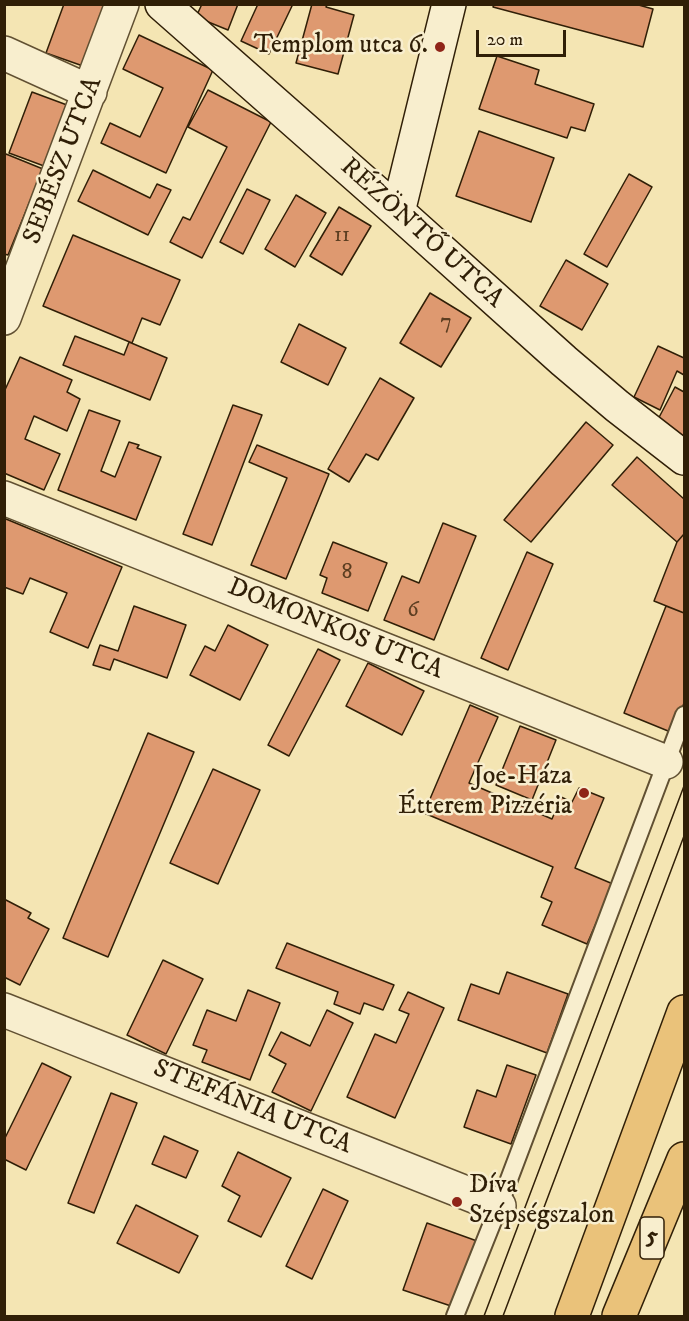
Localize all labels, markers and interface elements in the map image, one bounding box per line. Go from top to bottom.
scale bar [479,18,569,56]
text: 20 m [487,29,523,51]
place label: Templom utca 6. [254,31,428,63]
marker: Templom utca 6. [433,40,447,54]
street label: SEBÉSZ UTCA [18,73,110,249]
street label: RÉZÖNTŐ UTCA [333,152,509,316]
house number: 11 [334,223,350,249]
house number: 7 [440,310,452,336]
house number: 8 [341,560,353,586]
street label: DOMONKOS UTCA [223,573,447,687]
house number: 6 [407,598,419,624]
place label: Joe-Háza Étterem Pizzéria [398,762,572,824]
marker: Joe-Háza Étterem Pizzéria [577,786,591,800]
street label: STEFÁNIA UTCA [148,1054,356,1162]
place label: Díva Szépségszalon [469,1171,615,1232]
marker: Díva Szépségszalon [450,1195,464,1209]
road number: 5 [640,1217,664,1259]

